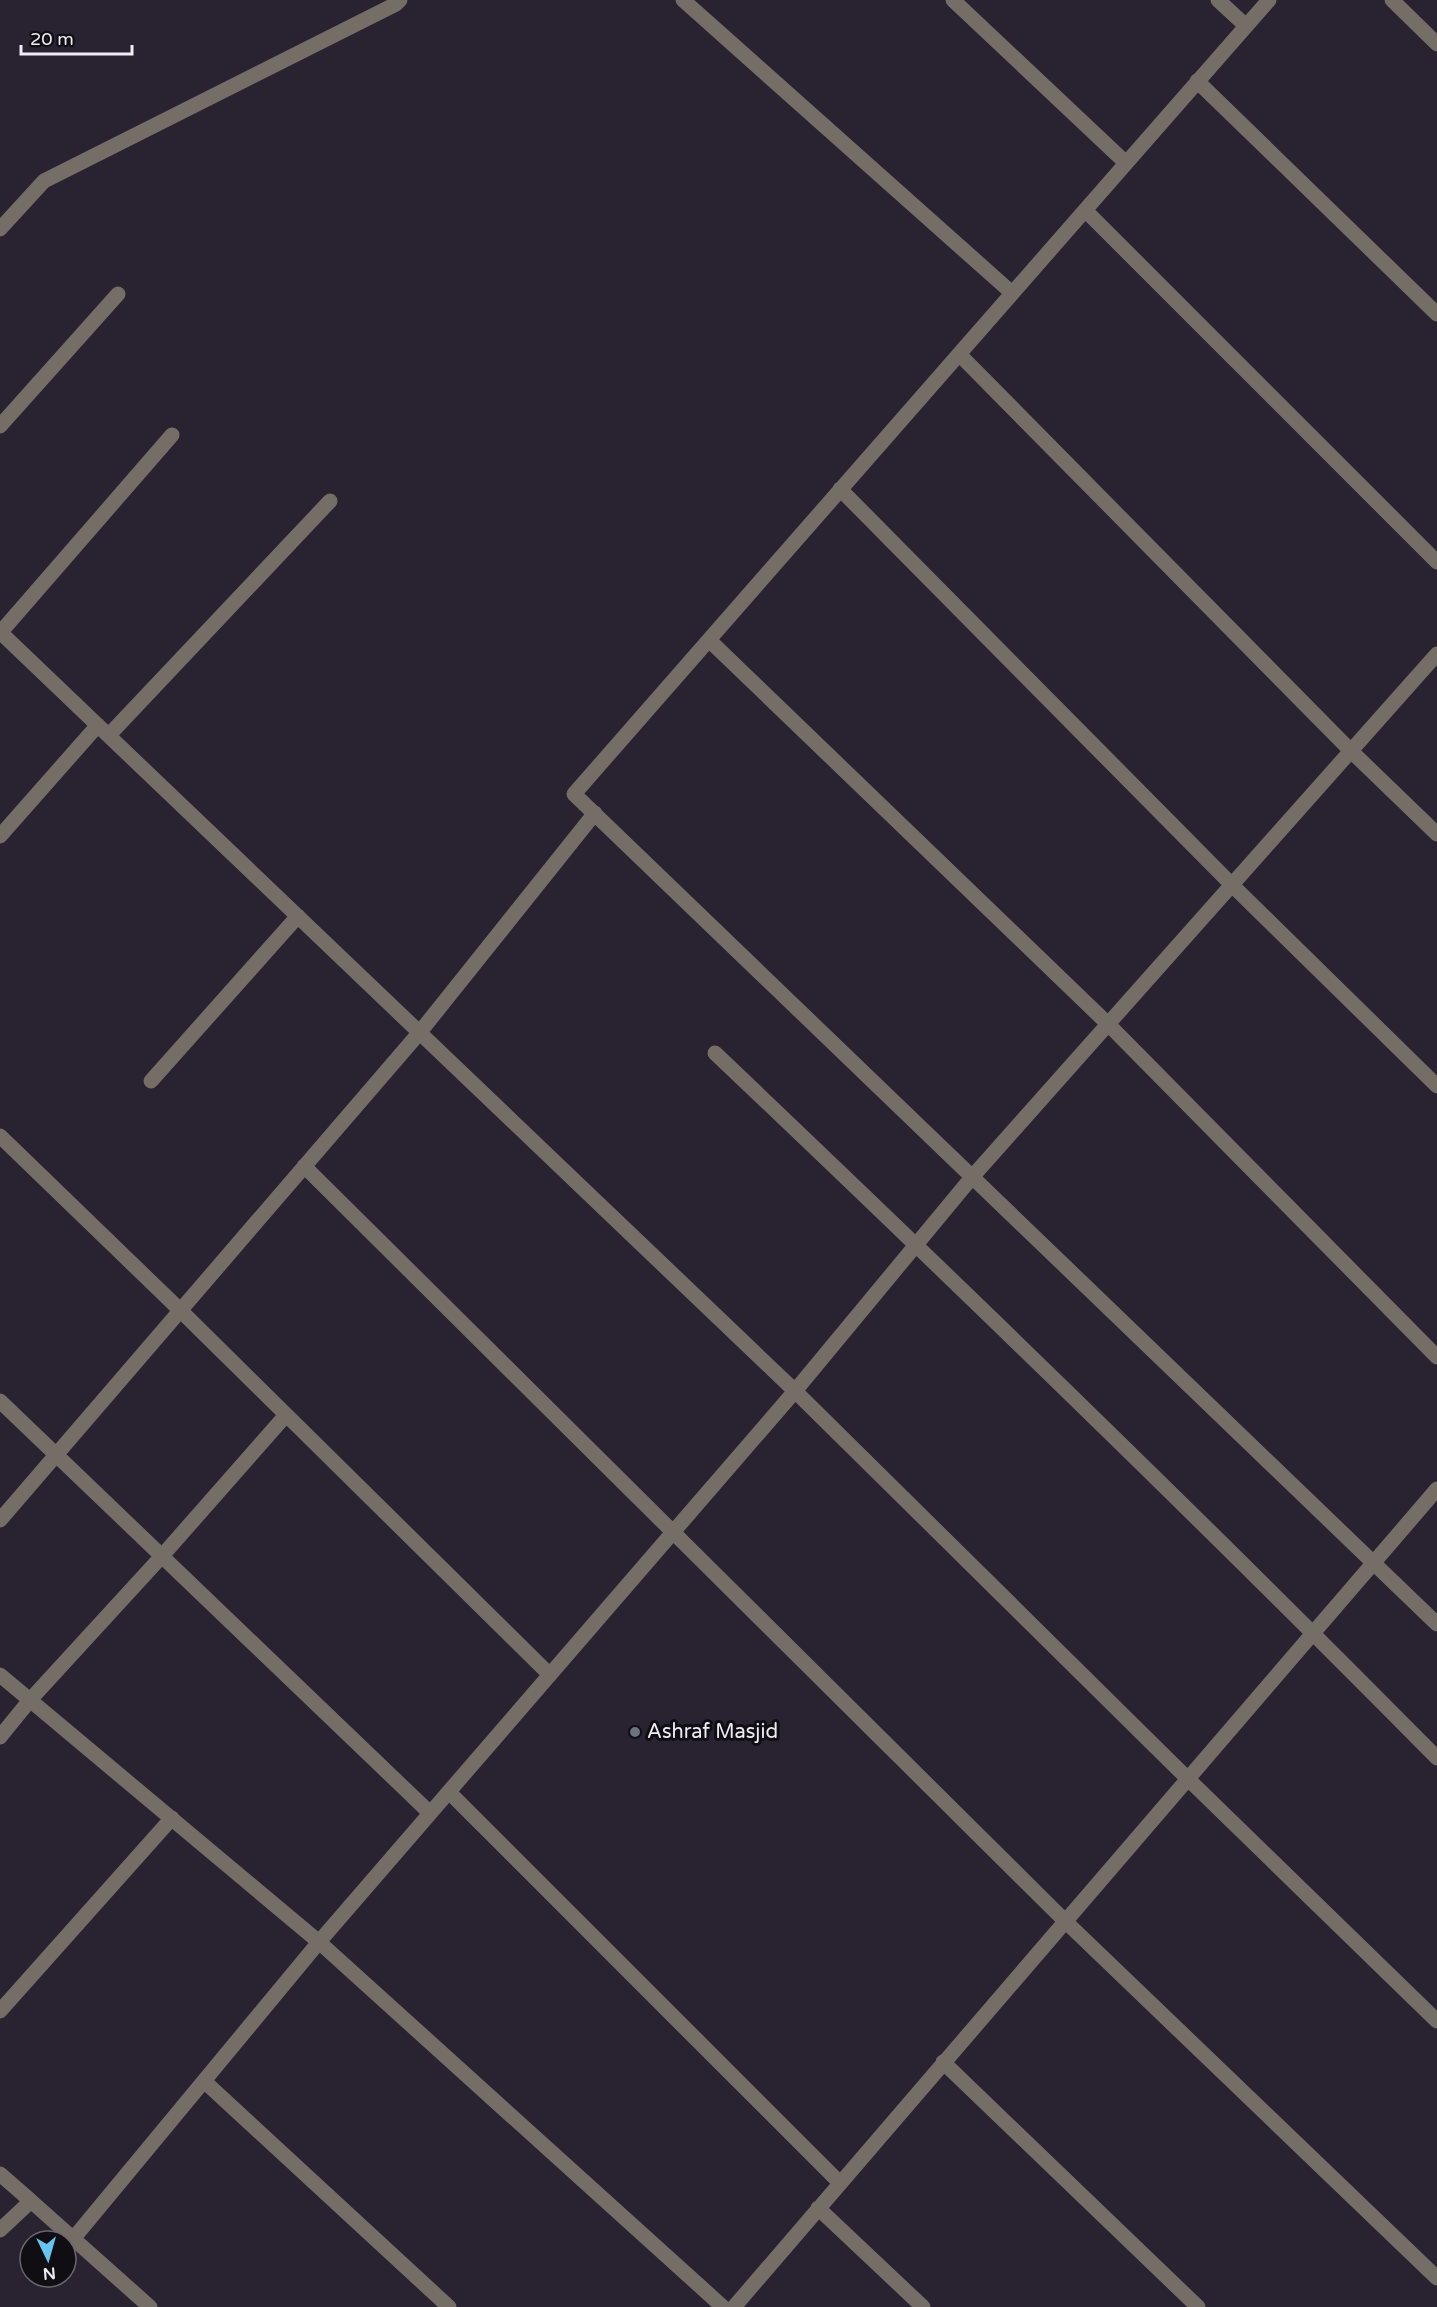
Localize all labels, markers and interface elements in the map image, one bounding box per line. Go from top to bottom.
scale bar [21,18,132,56]
text: 20 m [30,28,74,50]
place label: Ashraf Masjid [647,1720,778,1744]
marker: Ashraf Masjid [628,1725,642,1739]
north arrow [18,2229,78,2289]
text: N [42,2262,56,2283]

